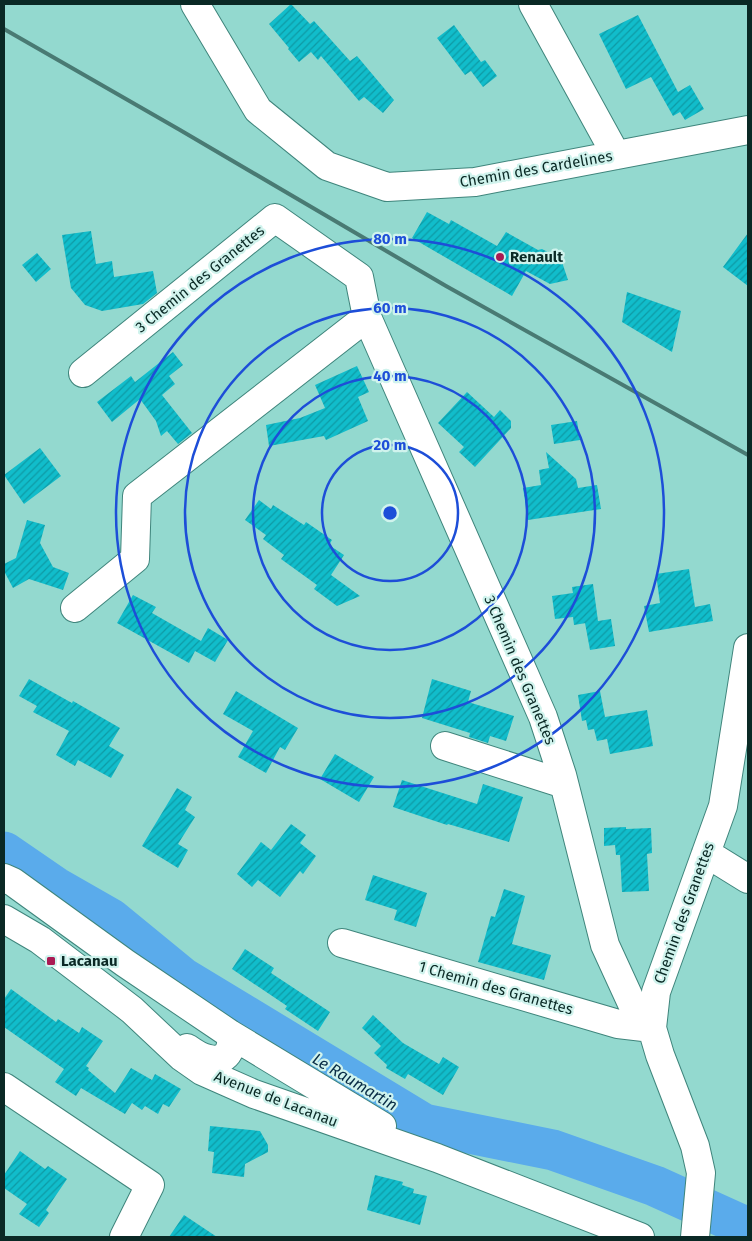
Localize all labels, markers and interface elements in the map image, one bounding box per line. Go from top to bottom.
street label: Chemin des Cardelines [458,147,614,191]
street label: 3 Chemin des Granettes [132,222,268,336]
text: 80 m [373,230,407,248]
place label: Renault [510,248,563,266]
marker: Renault [494,251,506,263]
text: 60 m [373,299,407,317]
text: 40 m [373,367,407,385]
text: 20 m [374,436,406,454]
centre of rings [381,504,399,522]
street label: 3 Chemin des Granettes [480,593,560,747]
street label: Chemin des Granettes [650,840,718,986]
place label: Lacanau [61,952,117,970]
marker: Lacanau [45,955,57,967]
street label: 1 Chemin des Granettes [417,957,575,1019]
water label: Le Raumartin [309,1049,401,1115]
street label: Avenue de Lacanau [212,1067,340,1131]

